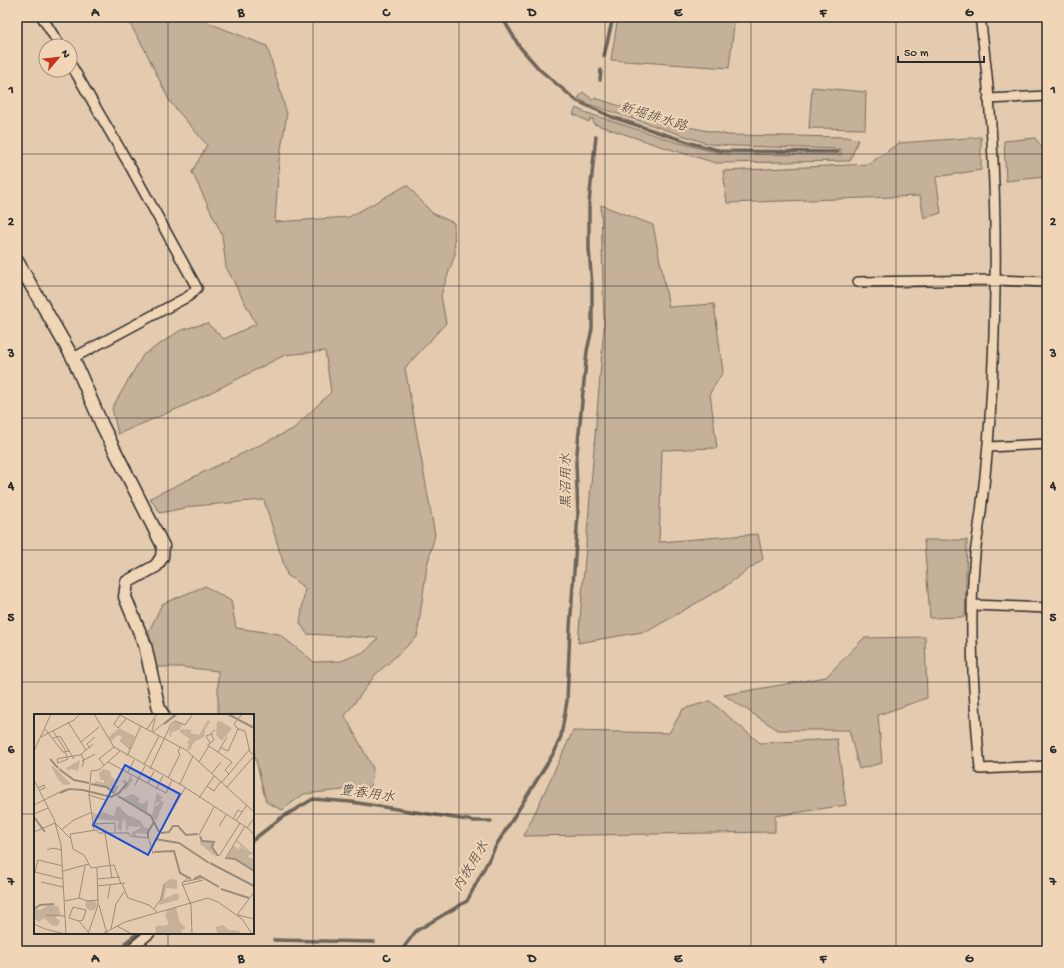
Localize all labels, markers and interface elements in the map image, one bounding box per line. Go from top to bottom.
text: A [90,6,100,21]
text: B [237,6,246,21]
text: C [381,6,391,21]
text: D [527,6,537,21]
text: E [674,6,683,21]
text: F [819,6,828,21]
text: G [965,6,974,21]
north arrow [38,38,78,78]
scale bar [898,38,984,64]
text: 50 m [904,47,929,61]
text: N [58,48,72,60]
text: 1 [7,83,14,98]
text: 1 [1049,83,1056,98]
water label: 新堀排水路 [617,99,690,137]
text: 2 [8,215,15,230]
text: 2 [1050,215,1057,230]
text: 3 [7,347,15,362]
text: 3 [1049,347,1057,362]
water label: 黒沼用水 [558,453,576,509]
text: 4 [7,479,15,494]
text: 4 [1049,479,1057,494]
text: 5 [8,611,15,626]
text: 5 [1050,611,1057,626]
inset map [34,714,254,934]
text: 6 [8,743,15,758]
text: 6 [1050,743,1057,758]
water label: 豊春用水 [338,782,396,807]
water label: 内牧用水 [449,838,494,895]
text: 7 [7,875,16,890]
text: 7 [1049,875,1058,890]
text: A [90,952,100,967]
text: B [237,952,246,967]
text: C [381,952,391,967]
text: D [527,952,537,967]
text: E [674,952,683,967]
text: F [819,952,828,967]
text: G [965,952,974,967]

